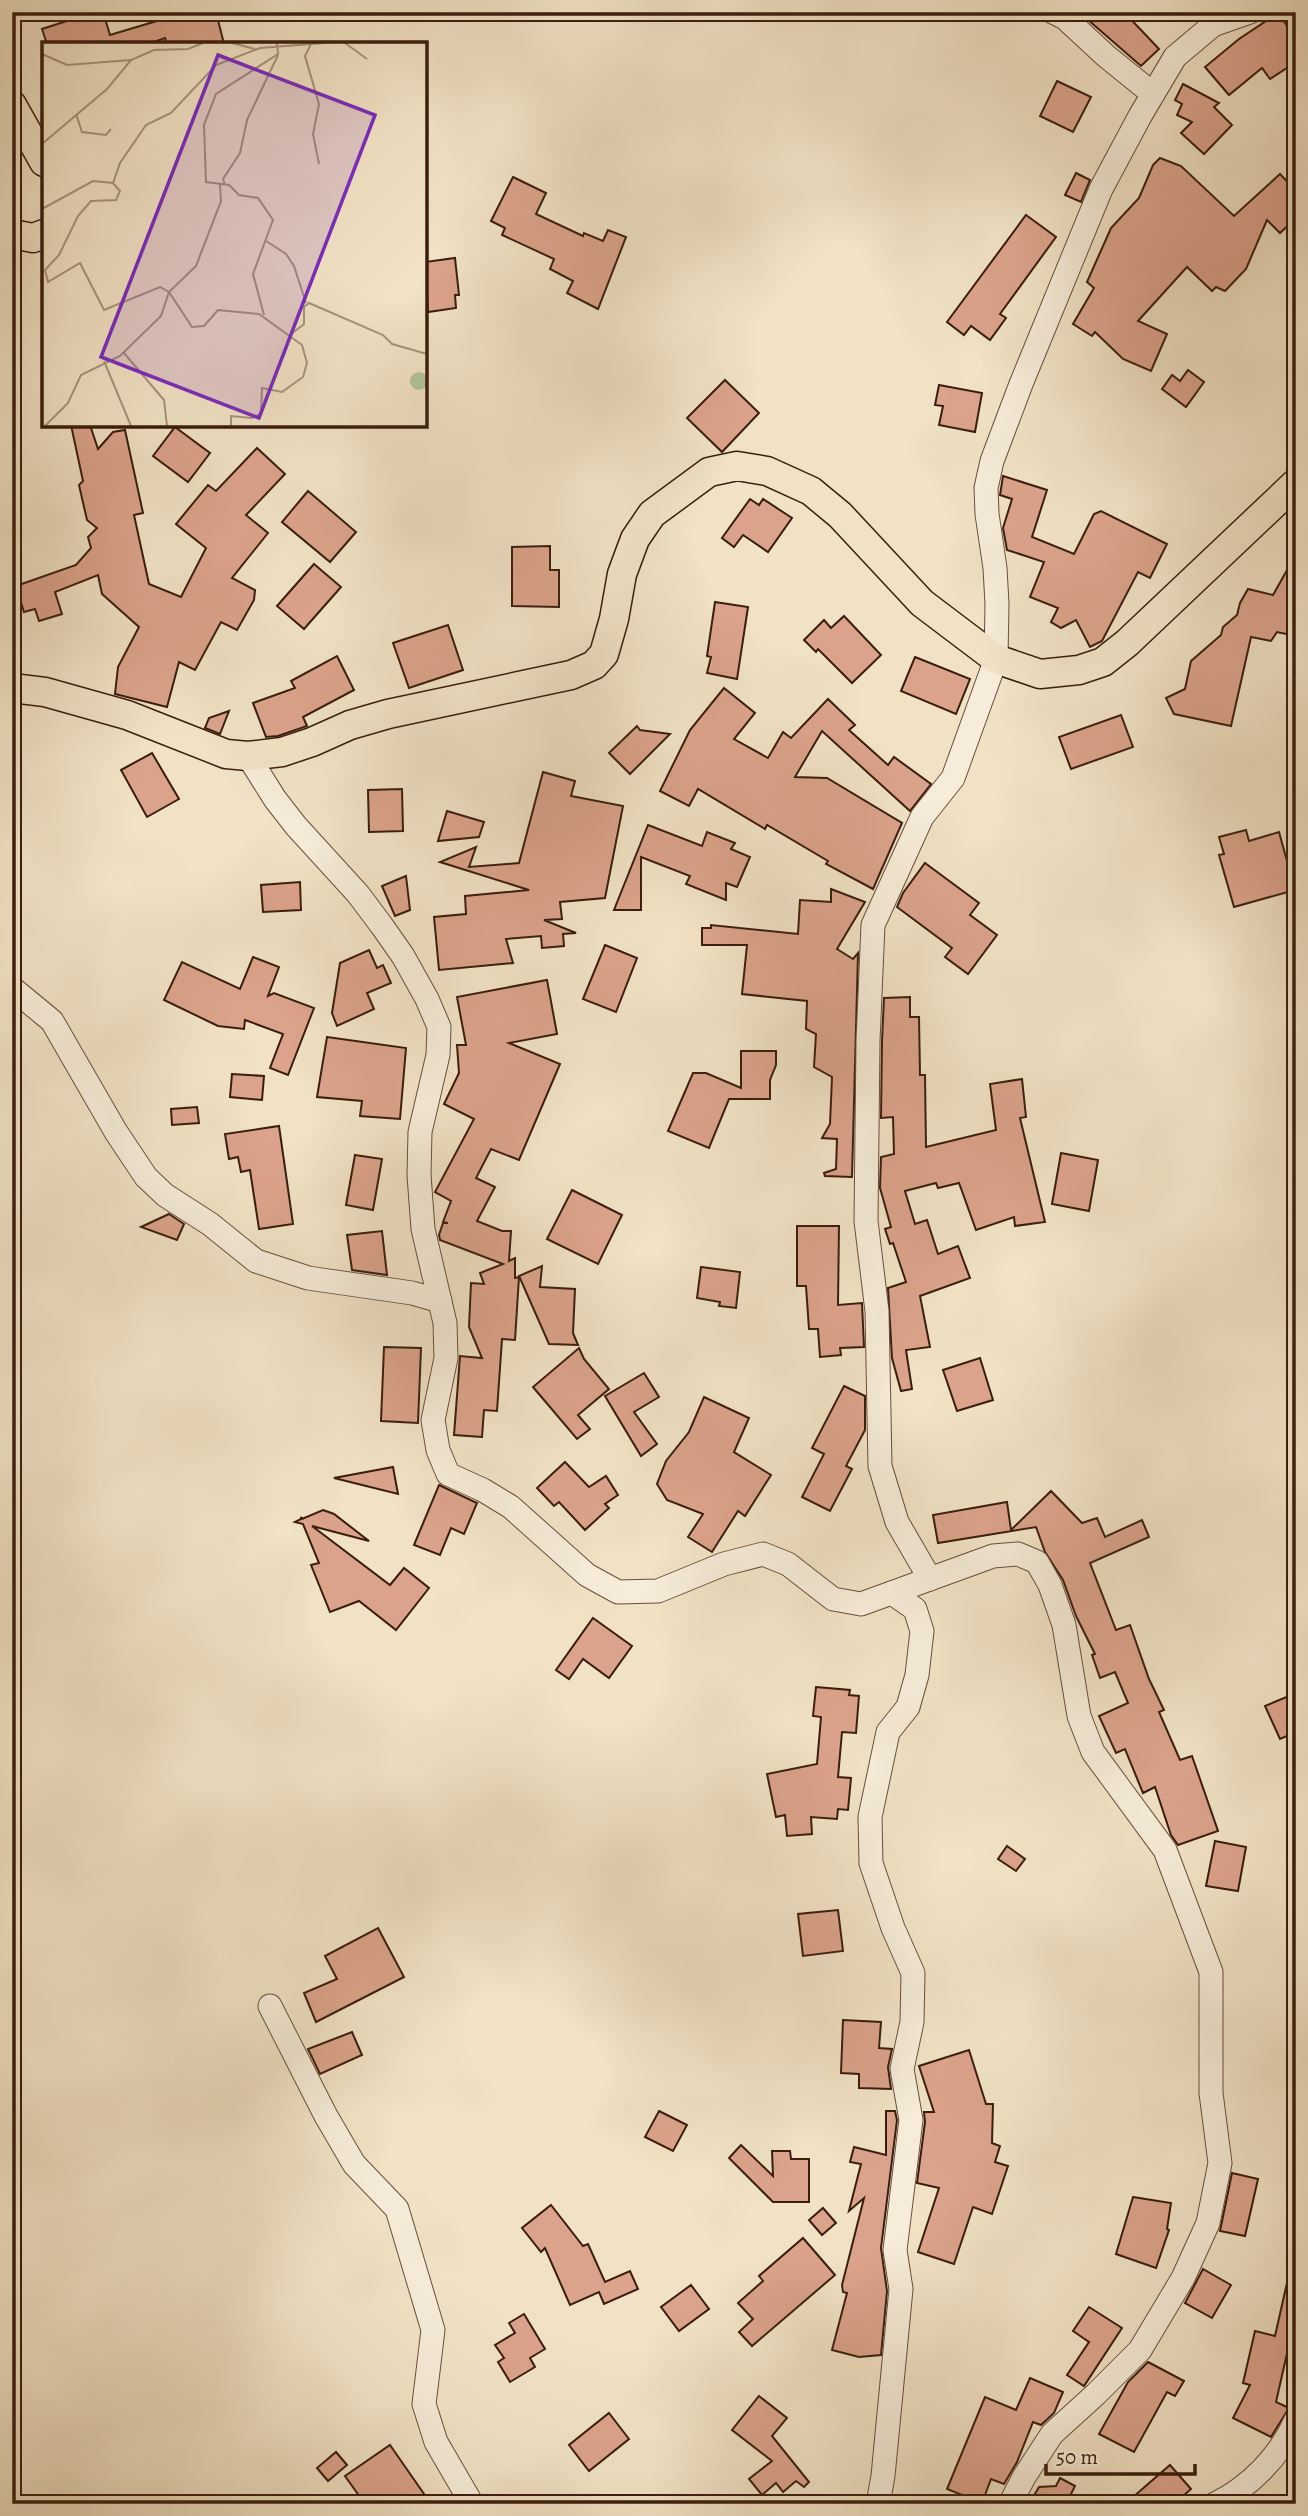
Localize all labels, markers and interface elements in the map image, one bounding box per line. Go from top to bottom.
inset map [42,42,427,427]
scale bar [1046,2432,1194,2476]
text: 50 m [1056,2443,1098,2471]

